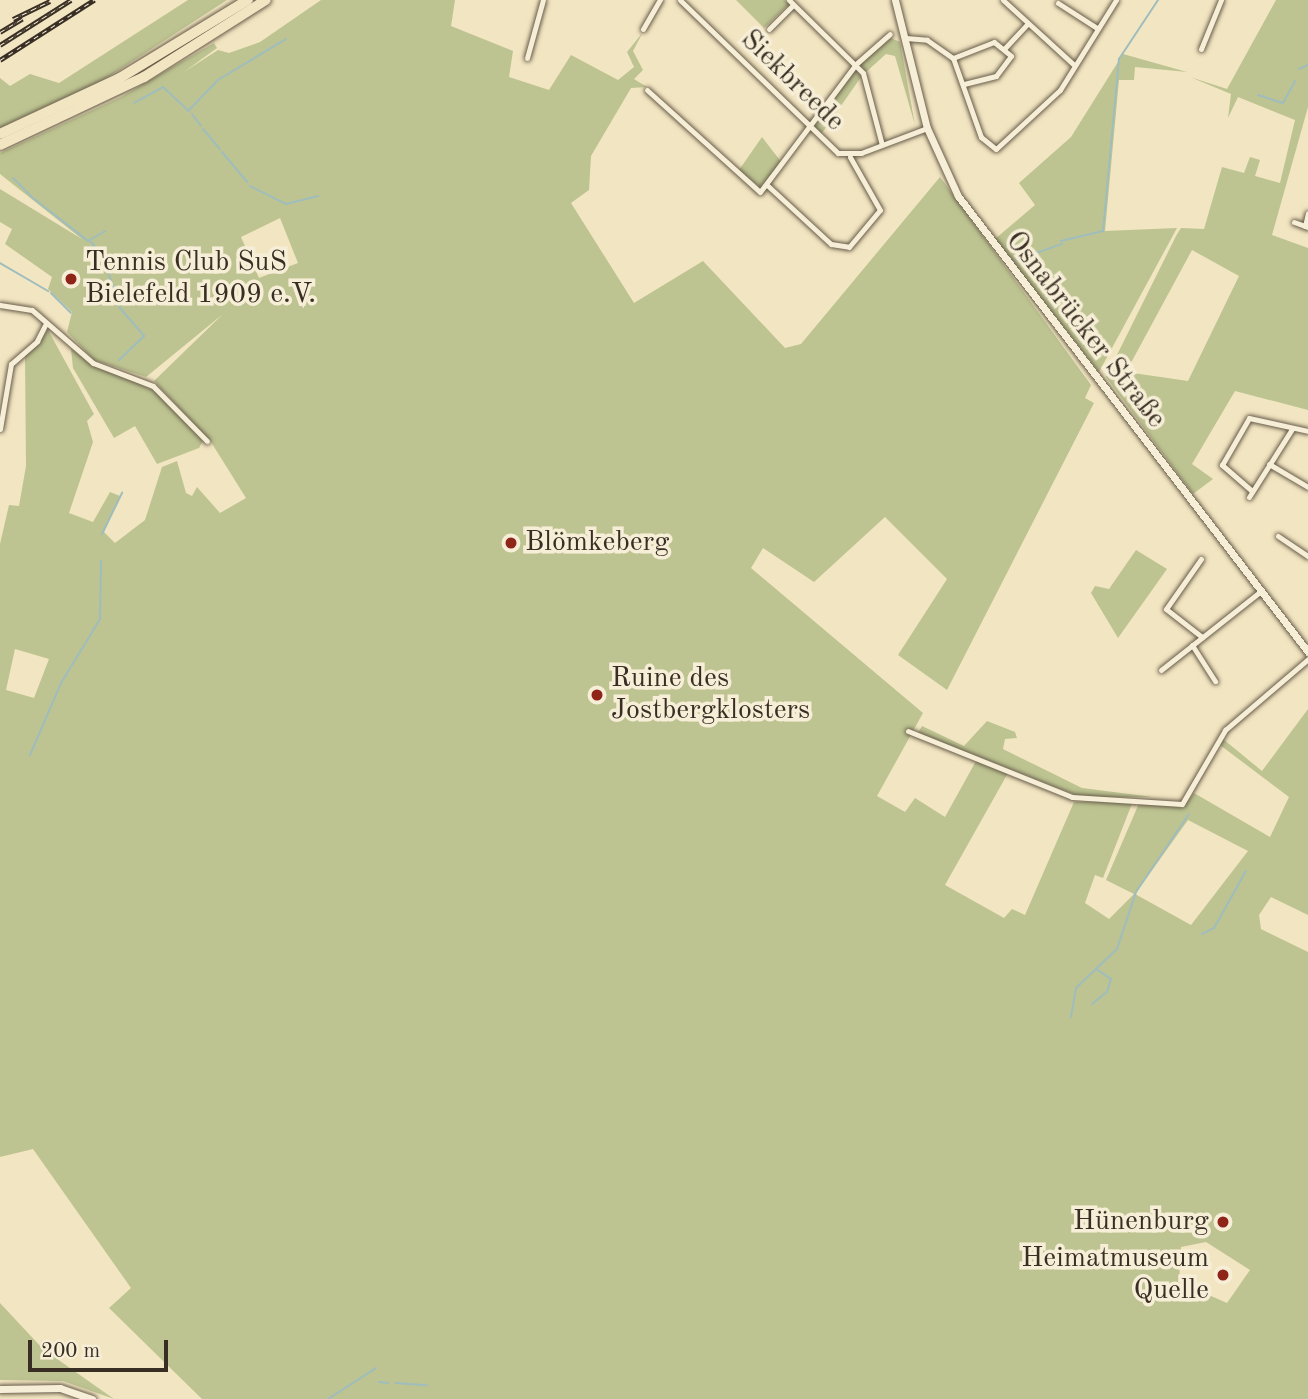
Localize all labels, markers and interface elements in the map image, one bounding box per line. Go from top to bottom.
street label: Siekbreede [733,23,851,139]
street label: Osnabrücker Straße [998,225,1172,435]
place label: Tennis Club SuS Bielefeld 1909 e.V. [85,246,316,312]
marker: Tennis Club SuS Bielefeld 1909 e.V. [63,271,79,287]
place label: Blömkeberg [525,526,669,560]
marker: Blömkeberg [503,535,519,551]
place label: Ruine des Jostbergklosters [611,662,810,728]
marker: Ruine des Jostbergklosters [589,687,605,703]
place label: Hünenburg [1073,1205,1209,1239]
marker: Hünenburg [1215,1214,1231,1230]
place label: Heimatmuseum Quelle [1021,1242,1209,1308]
marker: Heimatmuseum Quelle [1215,1267,1231,1283]
scale bar [32,1326,172,1370]
text: 200 m [41,1341,100,1362]

